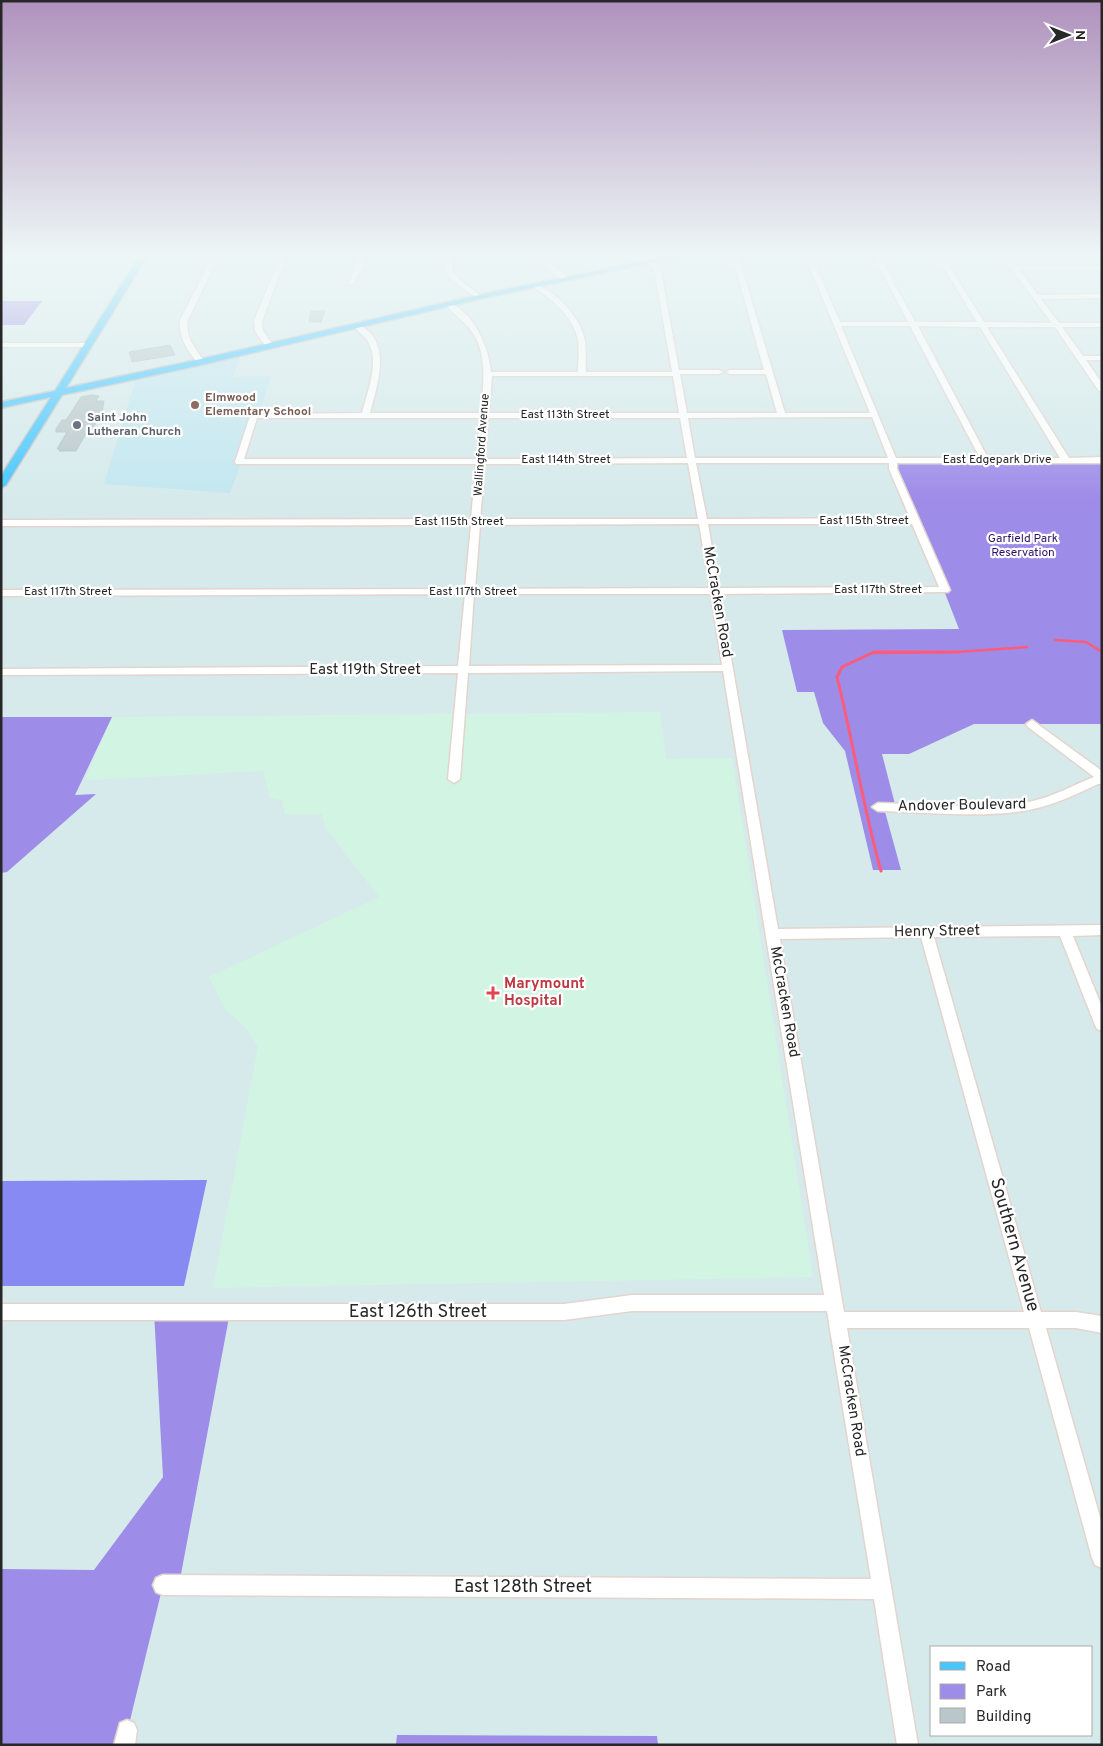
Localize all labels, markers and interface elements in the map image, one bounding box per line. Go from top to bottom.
north arrow [1043,10,1093,60]
text: N [1071,30,1088,40]
place label: Elmwood Elementary School [205,390,311,420]
street label: Wallingford Avenue [470,393,494,497]
marker: Elmwood Elementary School [189,399,201,411]
street label: East 113th Street [520,407,610,423]
place label: Saint John Lutheran Church [87,410,181,440]
marker: Saint John Lutheran Church [71,419,83,431]
street label: East 114th Street [521,452,611,468]
street label: East Edgepark Drive [943,452,1051,468]
street label: East 115th Street [819,513,909,529]
street label: East 115th Street [414,514,504,530]
park label: Garfield Park Reservation [988,531,1058,561]
street label: McCracken Road [698,545,736,659]
street label: East 117th Street [834,582,922,598]
street label: East 117th Street [24,584,112,600]
street label: East 117th Street [429,584,517,600]
street label: East 119th Street [309,661,421,680]
street label: Andover Boulevard [898,795,1026,817]
street label: Henry Street [894,922,980,942]
street label: McCracken Road [765,945,803,1059]
place label: Marymount Hospital [504,975,585,1011]
marker: Marymount Hospital [486,986,500,1000]
street label: Southern Avenue [984,1175,1044,1315]
street label: East 126th Street [349,1301,487,1324]
street label: McCracken Road [833,1344,869,1458]
street label: East 128th Street [454,1576,592,1599]
legend [930,1646,1093,1736]
text: Road [976,1658,1011,1677]
text: Park [976,1683,1007,1702]
text: Building [976,1708,1031,1727]

